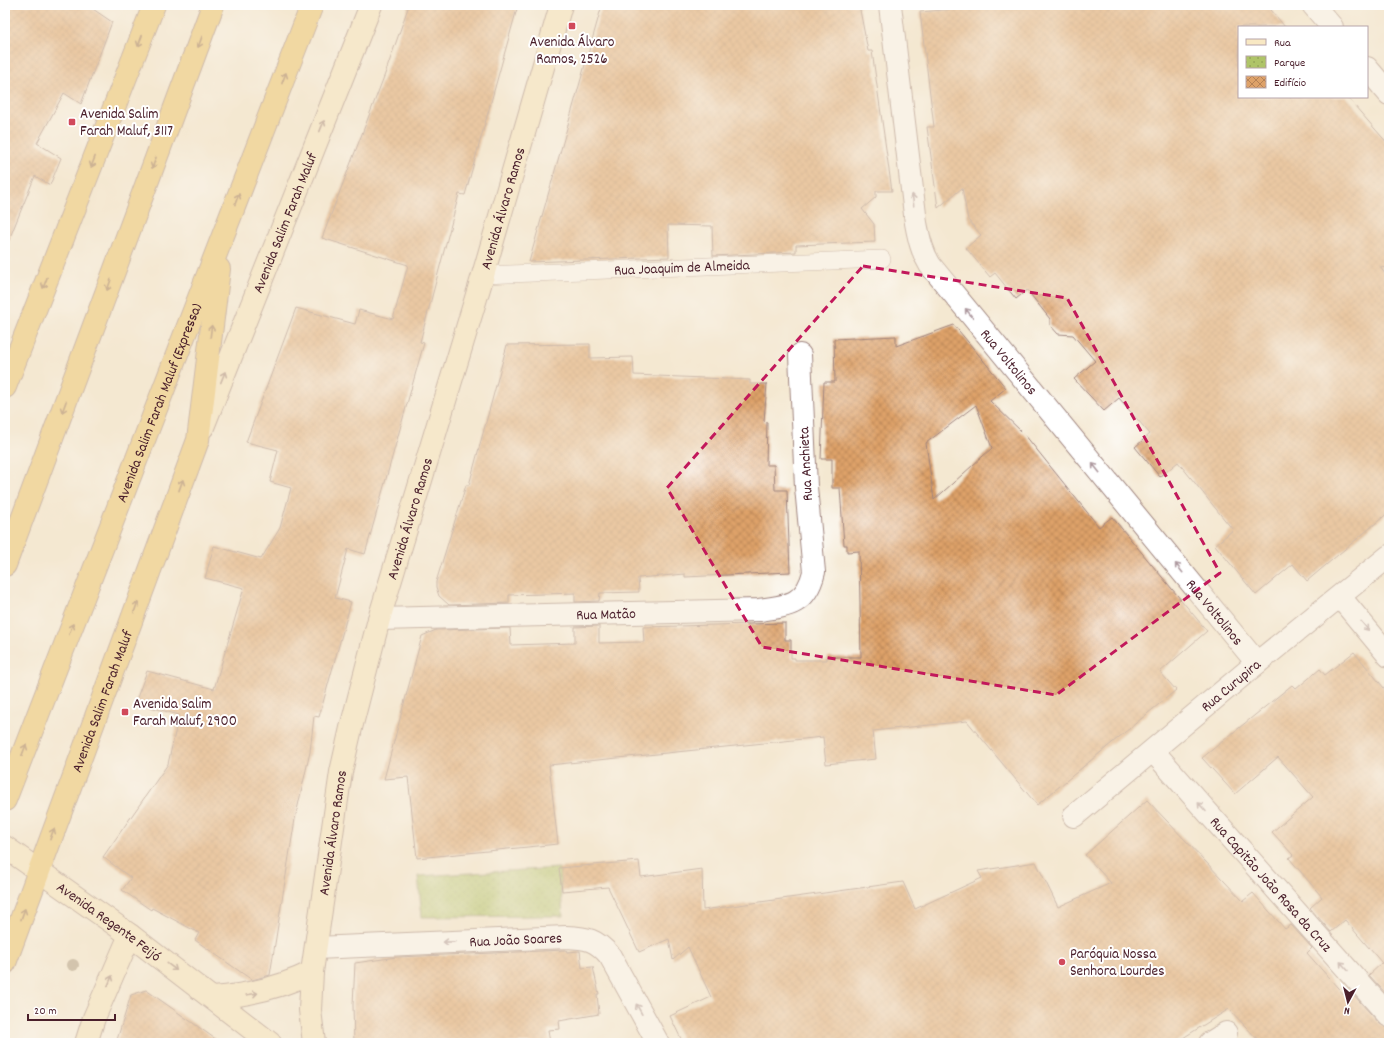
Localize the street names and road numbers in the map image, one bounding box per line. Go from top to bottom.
street label: Avenida Álvaro Ramos [476,145,532,272]
street label: Avenida Salim Farah Maluf [248,149,324,297]
street label: Rua Joaquim de Almeida [614,255,751,283]
street label: Avenida Salim Farah Maluf (Expressa) [112,300,209,506]
street label: Rua Voltolinos [974,325,1042,401]
street label: Rua Anchieta [794,425,820,502]
street label: Avenida Álvaro Ramos [382,455,440,583]
street label: Rua Voltolinos [1179,575,1247,651]
street label: Rua Matão [576,604,636,627]
street label: Avenida Salim Farah Maluf [67,627,140,776]
street label: Rua Curupira [1197,654,1267,718]
street label: Avenida Álvaro Ramos [314,769,354,897]
street label: Rua Capitão João Rosa da Cruz [1204,813,1336,958]
street label: Avenida Regente Feijó [51,877,165,968]
street label: Rua João Soares [469,928,563,954]

